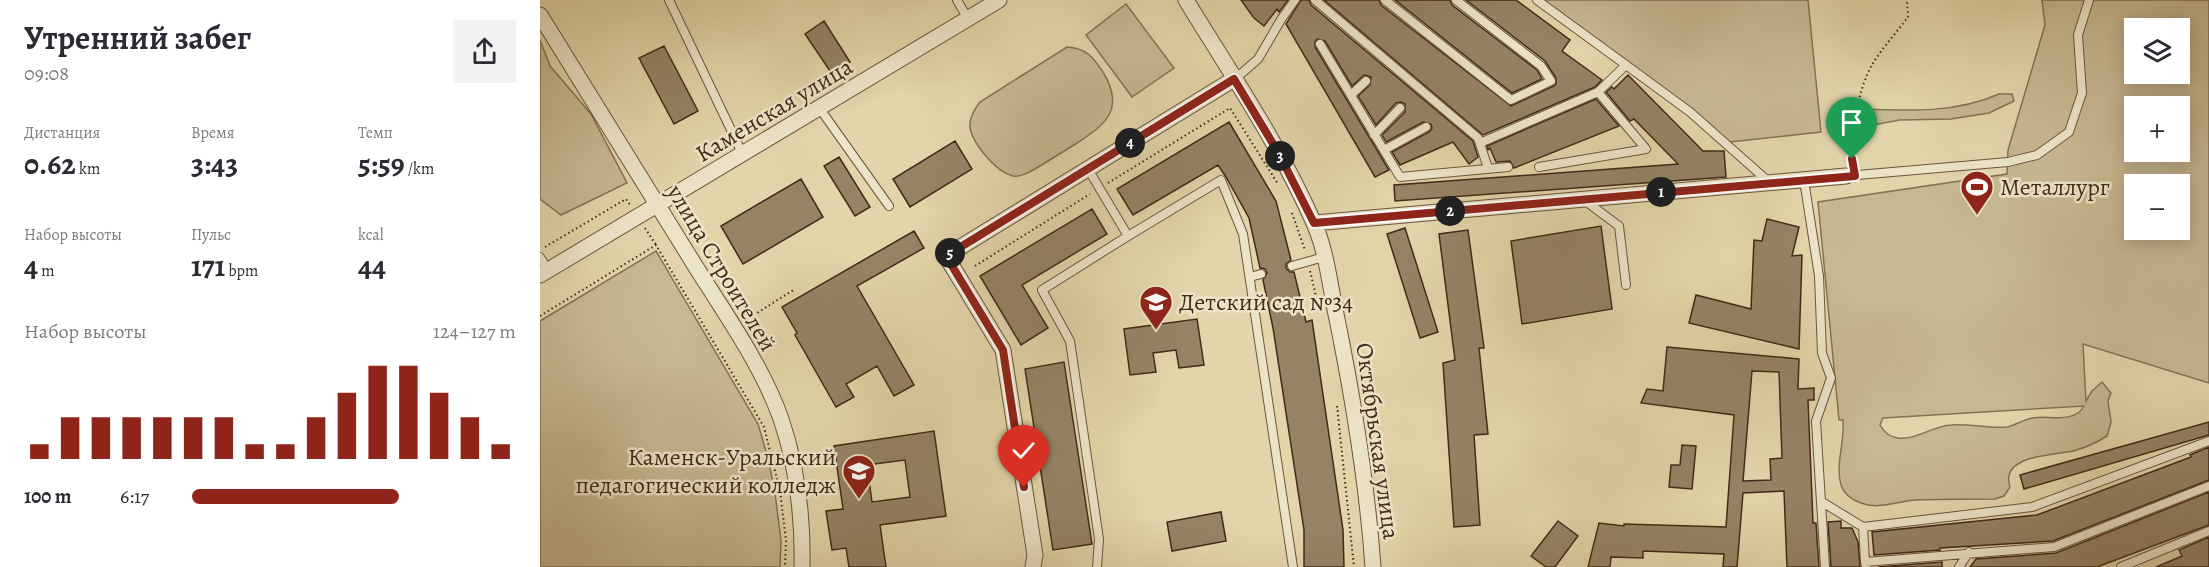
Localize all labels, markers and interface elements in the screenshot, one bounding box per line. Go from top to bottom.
text: Утренний забег [24,15,251,60]
map controls [2124,18,2190,240]
button: layers [2124,18,2190,84]
button: share [453,20,516,83]
street label: Каменская улица [689,50,859,170]
text: 09:08 [24,60,69,87]
button: + [2124,96,2190,162]
pin [1826,97,1877,159]
icon: arrive [1835,106,1868,139]
text: Дистанция [24,122,100,144]
text: Время [191,122,235,144]
text: Темп [358,122,393,144]
pin: 4 [1115,128,1145,158]
text: 4 [1126,132,1134,154]
pin: 3 [1265,141,1295,171]
text: 0.62 [24,144,76,184]
text: 3:43 [191,144,238,184]
text: 5:59 [358,144,405,184]
text: 3 [1277,145,1283,167]
text: km [76,158,100,180]
text: /km [405,158,434,180]
sports icon: Металлург [1959,169,1995,216]
place label: Металлург [2000,171,2110,203]
button: − [2124,174,2190,240]
pin: 1 [1646,177,1676,207]
street label: улица Строителей [659,178,784,357]
text: 1 [1658,181,1664,203]
pin: 2 [1435,196,1465,226]
text: 2 [1446,200,1454,222]
text: Набор высоты [24,224,122,246]
text: Пульс [191,224,231,246]
text: kcal [358,224,384,246]
pin: 5 [935,238,965,268]
text: 5 [947,242,953,264]
text: 4 [24,246,38,286]
text: 171 [191,246,225,286]
text: 44 [358,246,386,286]
text: m [38,260,55,282]
text: bpm [225,260,258,282]
school or university icon: Детский сад №34 [1138,284,1174,331]
place label: Детский сад №34 [1179,286,1353,318]
text: Набор высоты [24,318,147,345]
text: 124–127 m [433,318,516,345]
street label: Октябрьская улица [1348,341,1408,541]
pin [998,425,1049,487]
icon: check [1007,434,1040,467]
place label: Каменск-Уральский педагогический колледж [575,441,836,501]
school or university icon: Каменск-Уральский педагогический колледж [841,453,877,500]
text: 100 m [24,483,72,510]
text: 6:17 [120,483,149,510]

